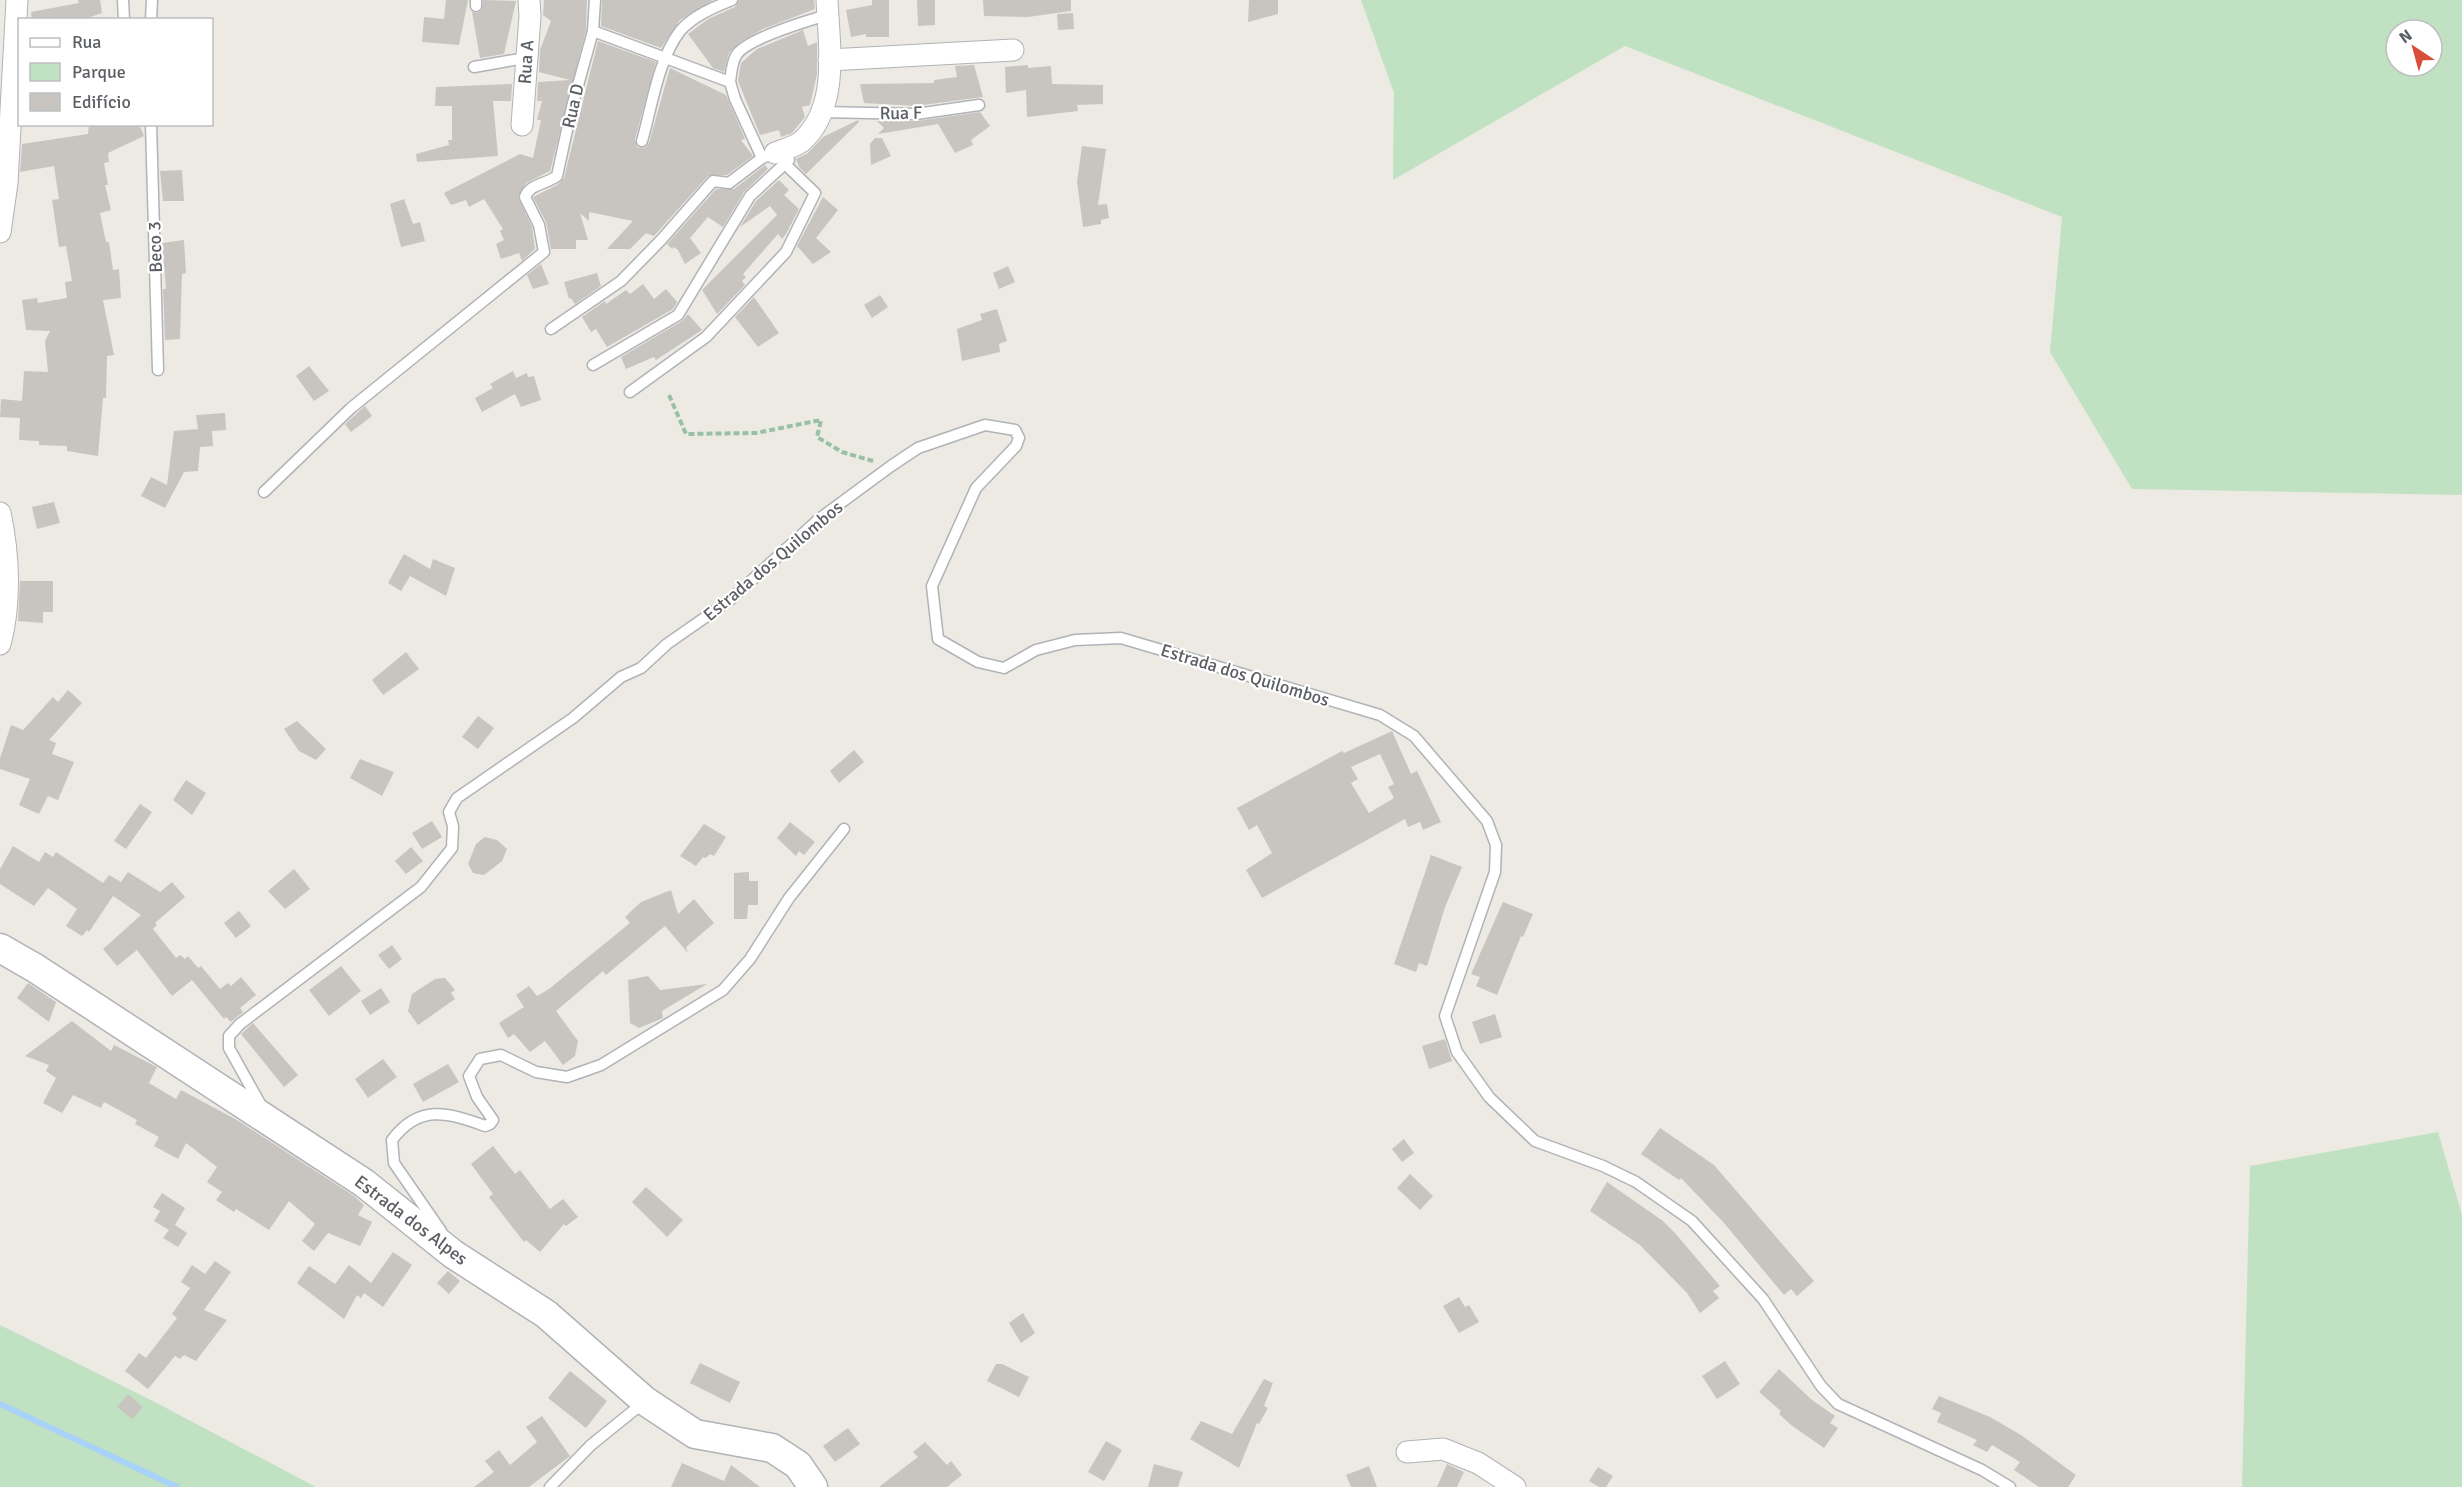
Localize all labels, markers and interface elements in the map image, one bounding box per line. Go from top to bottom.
legend [18,18,213,126]
north arrow [2384,18,2444,78]
text: N [2395,25,2416,48]
text: Rua [72,31,101,53]
street label: Rua A [513,39,539,85]
text: Parque [72,61,126,83]
street label: Rua D [557,82,589,130]
text: Edifício [72,91,131,113]
street label: Rua F [879,102,923,124]
street label: Beco 3 [143,221,167,273]
street label: Estrada dos Quilombos [699,496,847,626]
street label: Estrada dos Quilombos [1158,639,1332,711]
street label: Estrada dos Alpes [350,1170,472,1270]

